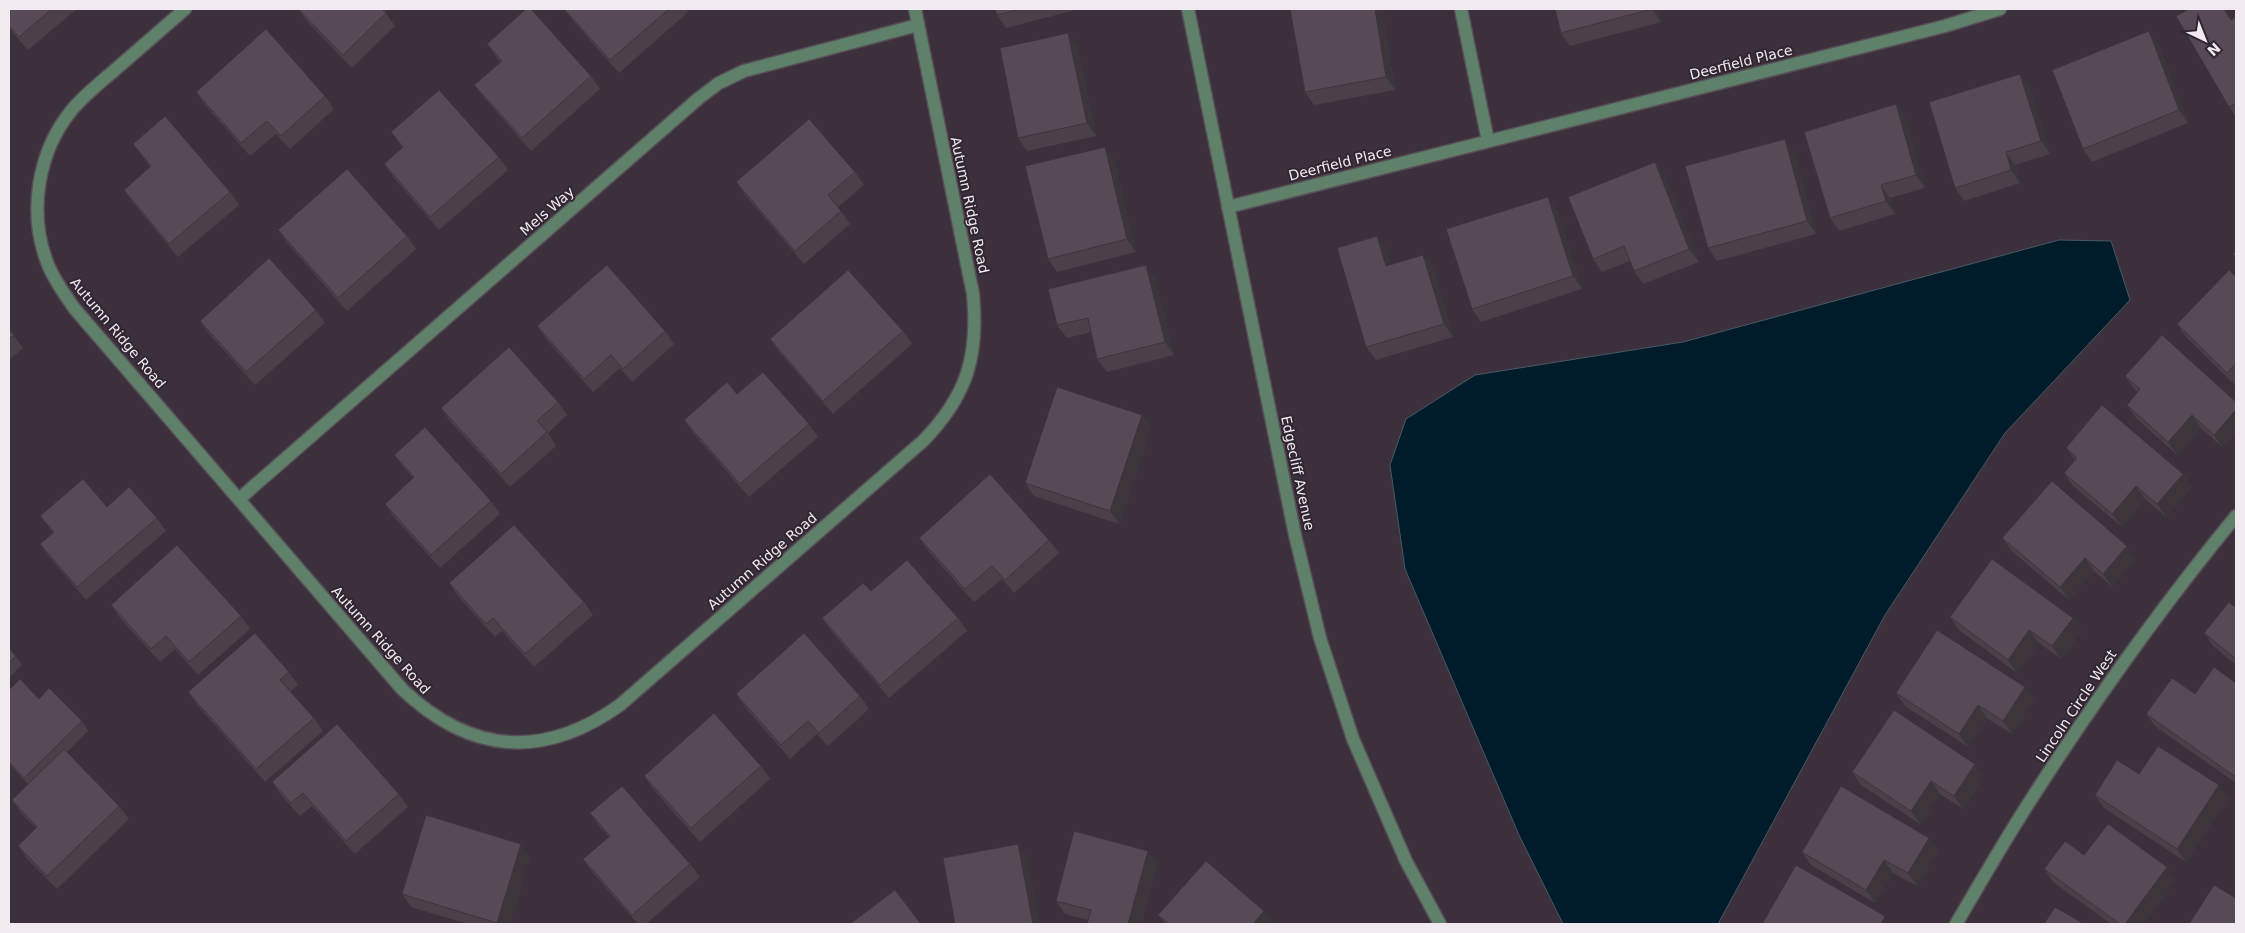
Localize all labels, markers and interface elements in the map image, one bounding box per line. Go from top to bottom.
north arrow [2180,15,2230,65]
text: N [2204,40,2224,59]
street label: Deerfield Place [1688,41,1794,83]
street label: Autumn Ridge Road [948,135,992,275]
street label: Deerfield Place [1287,142,1393,184]
street label: Mels Way [517,183,577,239]
street label: Autumn Ridge Road [67,274,169,392]
street label: Edgecliff Avenue [1278,414,1318,532]
street label: Autumn Ridge Road [704,509,820,613]
street label: Autumn Ridge Road [328,583,434,697]
street label: Lincoln Circle West [2032,646,2120,765]

